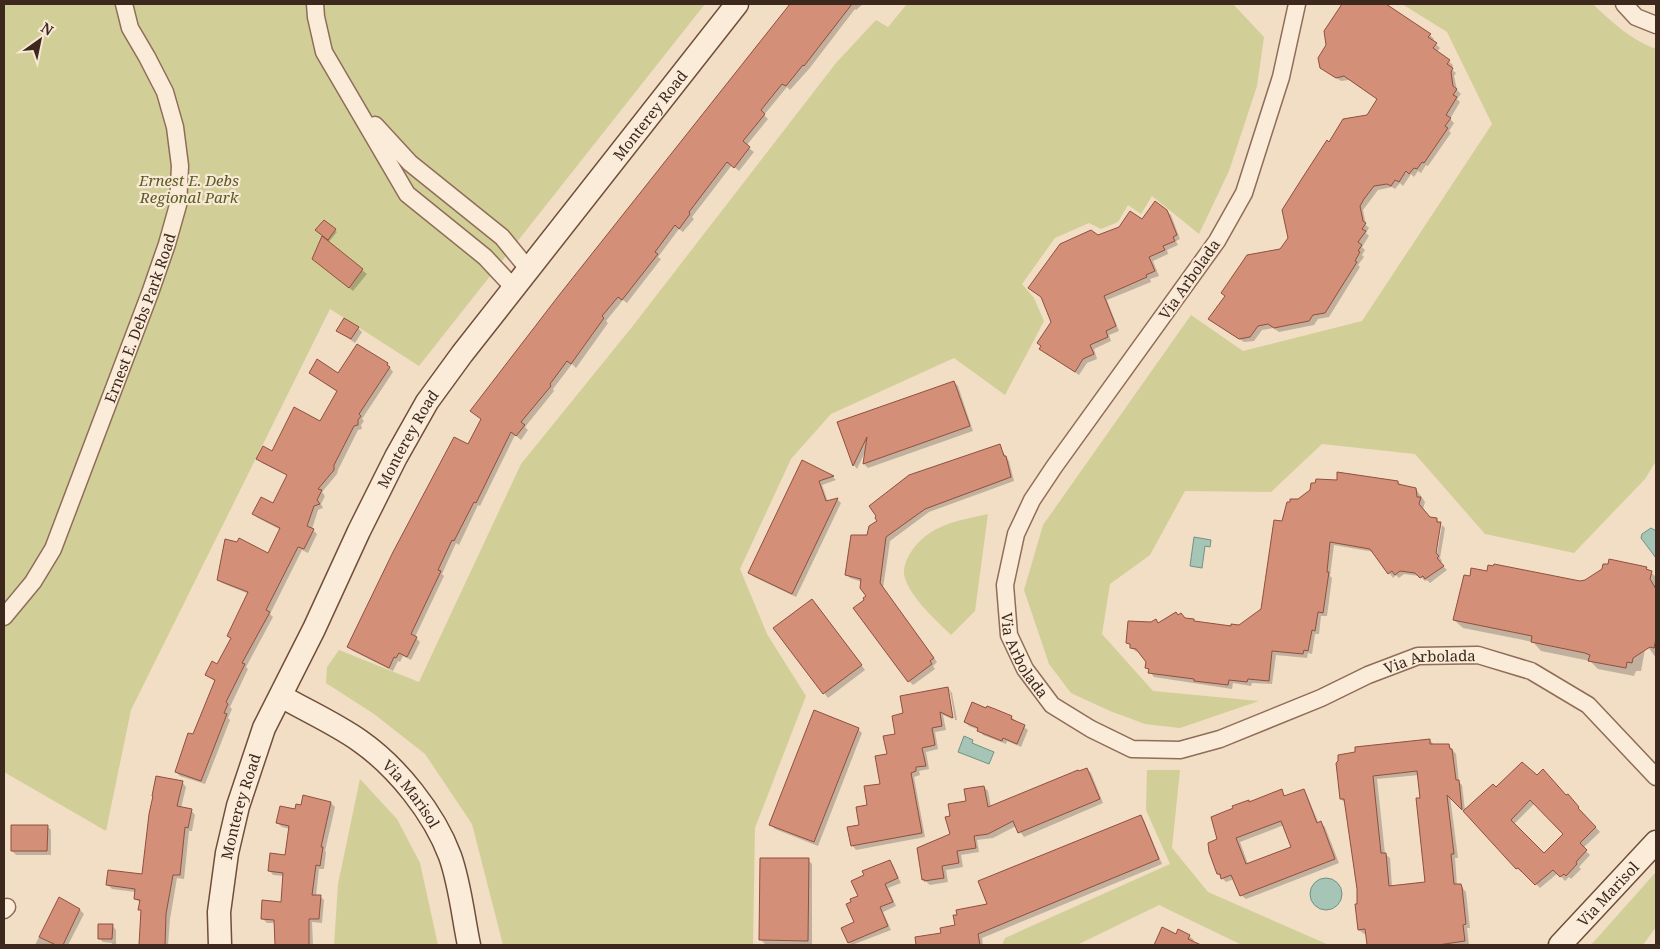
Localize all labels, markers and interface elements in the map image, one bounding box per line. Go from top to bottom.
north arrow [15,15,65,65]
text: N [38,18,57,40]
street label: Monterey Road [608,66,691,164]
park label: Ernest E. Debs Regional Park [138,170,239,207]
street label: Ernest E. Debs Park Road [99,231,180,405]
street label: Via Arbolada [1154,235,1224,323]
street label: Monterey Road [372,386,443,491]
street label: Via Arbolada [997,612,1053,702]
street label: Via Arbolada [1381,645,1476,678]
street label: Monterey Road [216,751,265,861]
street label: Via Marisol [379,755,445,832]
street label: Via Marisol [1573,857,1643,931]

